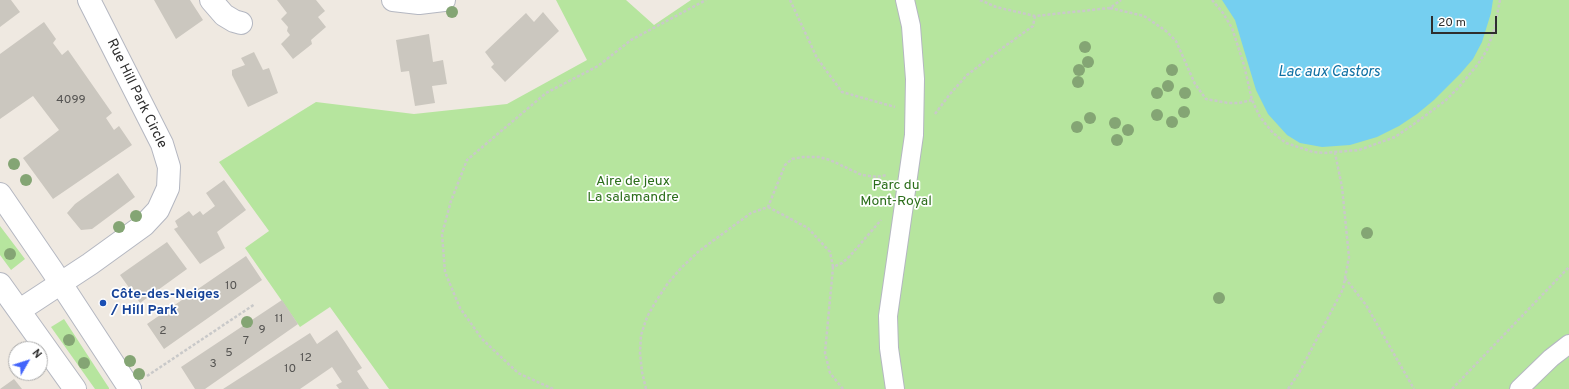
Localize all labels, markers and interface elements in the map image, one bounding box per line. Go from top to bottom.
scale bar [1433,8,1499,34]
text: 20 m [1438,15,1466,31]
street label: Rue Hill Park Circle [102,36,170,152]
water label: Lac aux Castors [1278,64,1380,82]
house number: 4099 [56,94,86,108]
park label: Aire de jeux La salamandre [587,174,679,206]
park label: Parc du Mont-Royal [860,178,932,210]
house number: 10 [225,280,237,294]
place label: Côte-des-Neiges / Hill Park [111,287,220,320]
marker: Côte-des-Neiges / Hill Park [98,298,108,308]
house number: 11 [275,313,283,327]
house number: 9 [258,324,266,338]
house number: 2 [159,325,167,339]
house number: 7 [243,335,249,349]
north arrow [8,341,48,381]
text: N [29,347,44,362]
house number: 5 [225,347,233,361]
house number: 12 [300,352,312,366]
house number: 3 [209,358,217,372]
house number: 10 [284,363,296,377]

